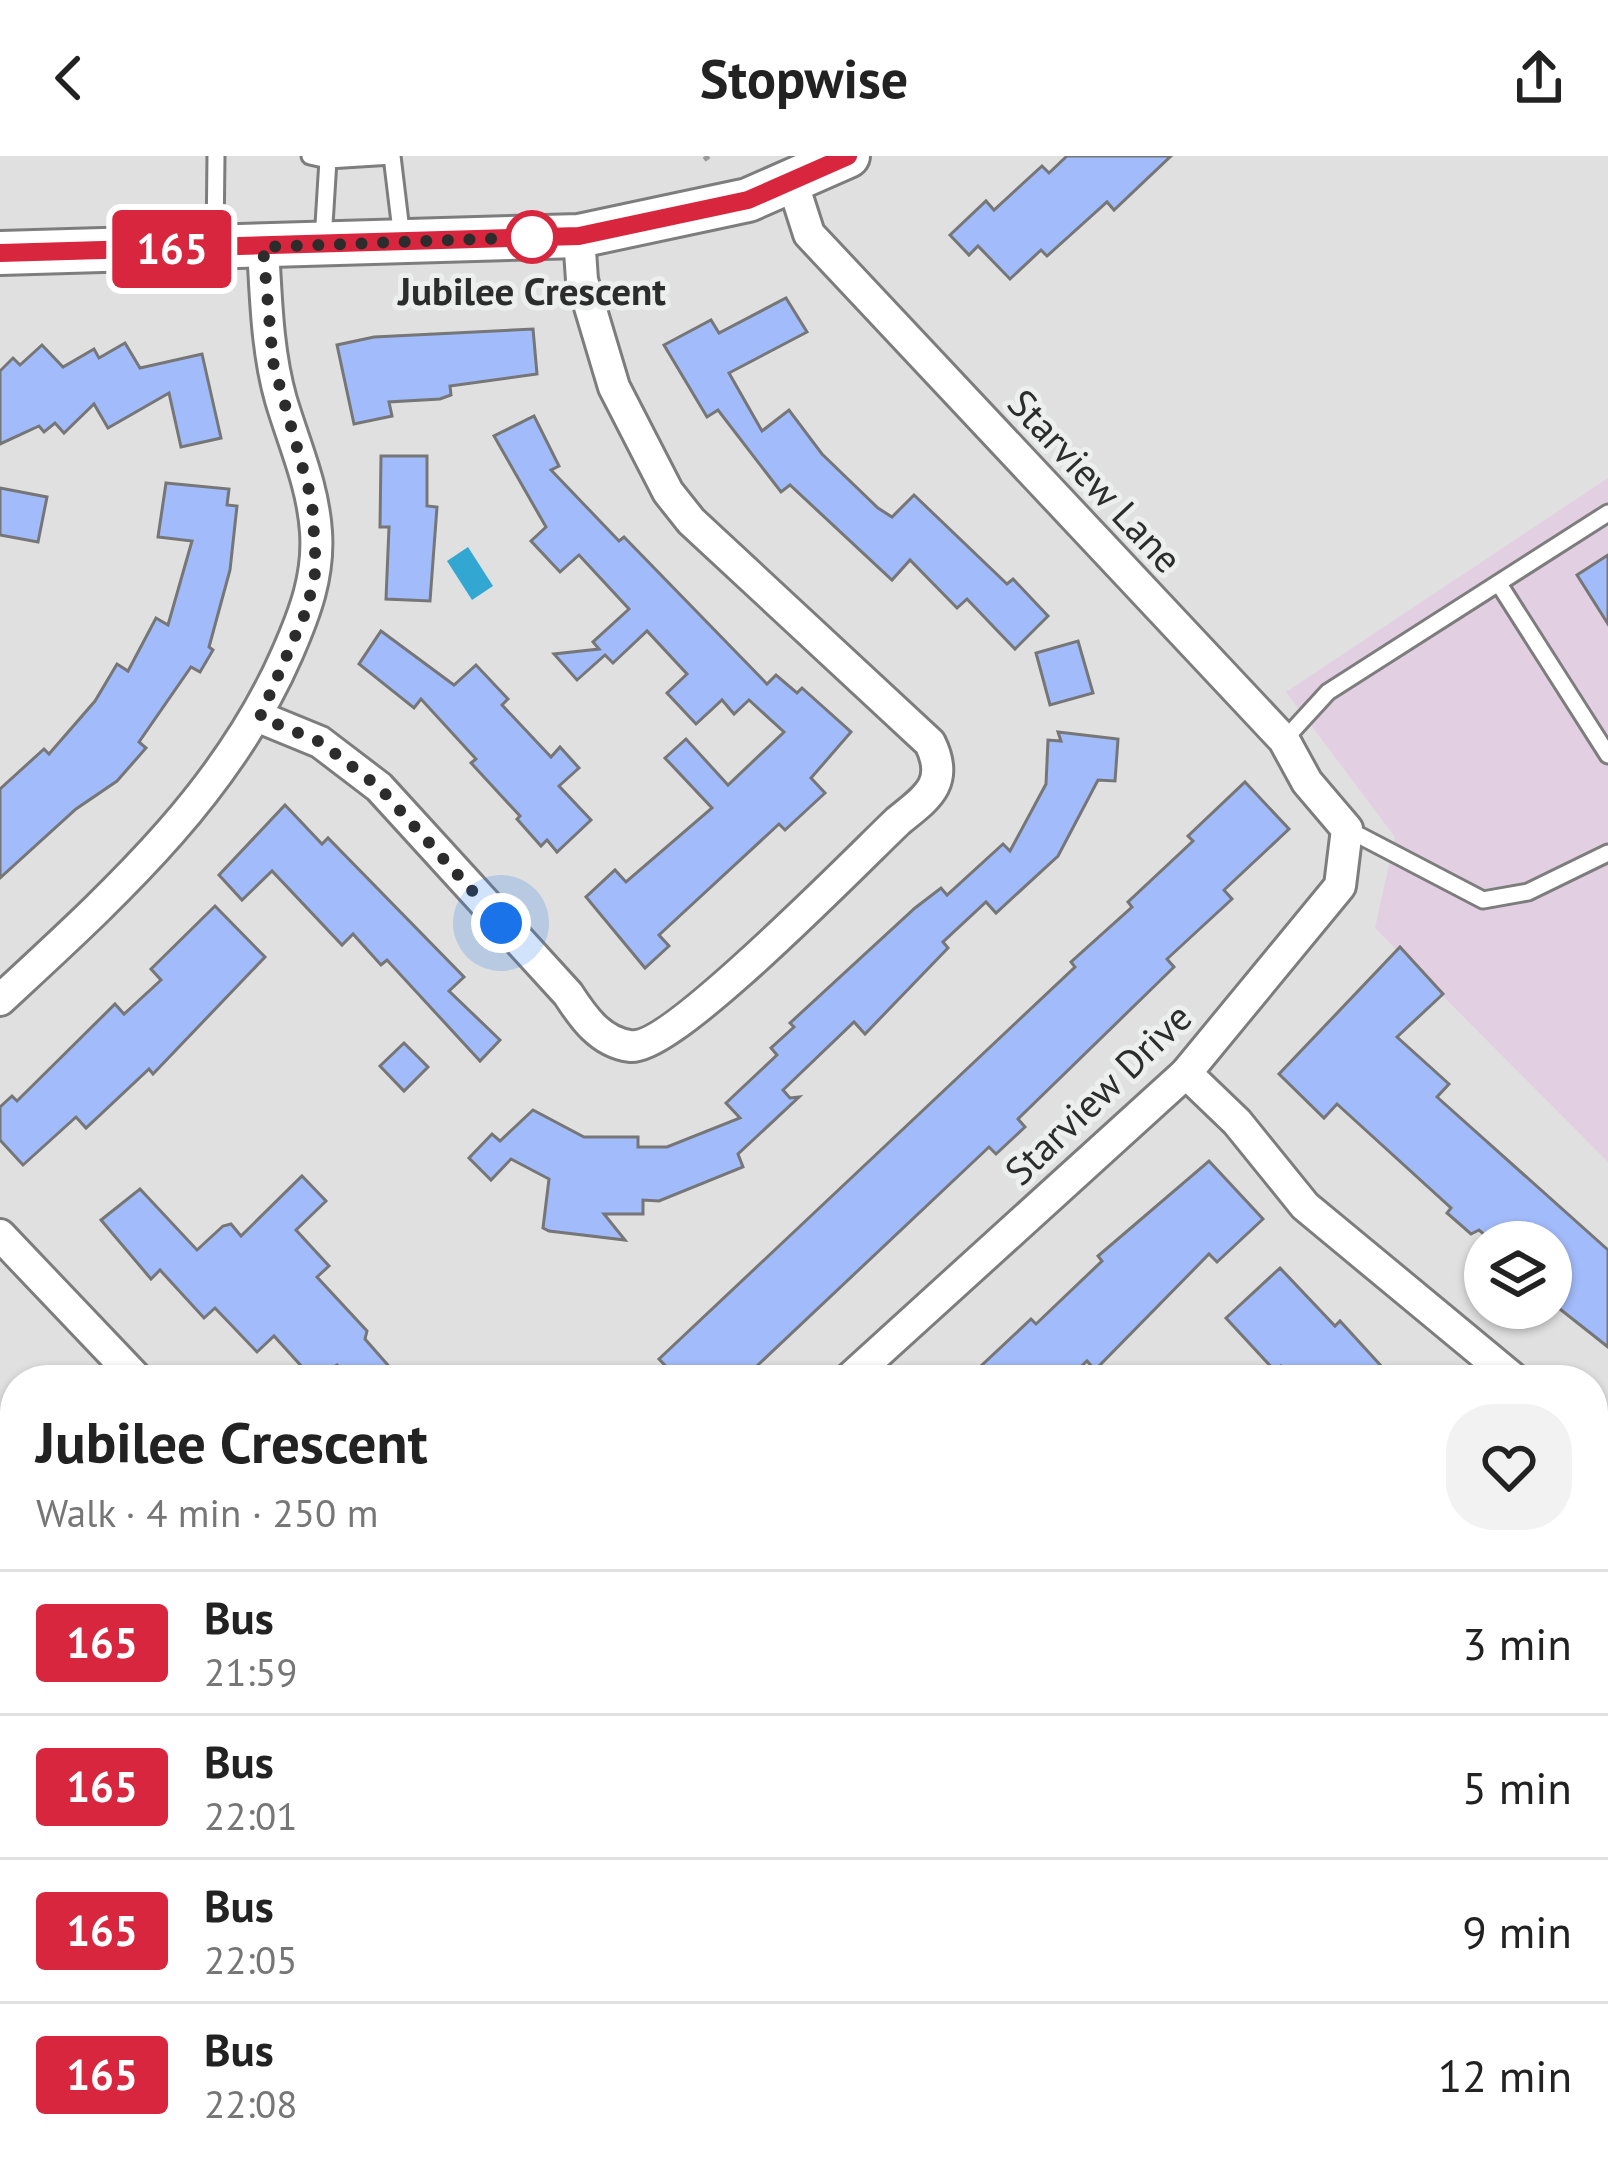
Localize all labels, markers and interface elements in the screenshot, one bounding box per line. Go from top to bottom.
text: Stopwise [700,43,908,113]
icon: back [36,45,102,111]
icon: share [1506,45,1572,111]
line badge: 165 [103,210,241,288]
marker: Jubilee Crescent [507,212,557,262]
text: 165 [136,221,208,276]
place label: Jubilee Crescent [397,265,666,316]
street label: Starview Lane [997,378,1194,583]
your location [471,893,531,953]
street label: Starview Drive [993,992,1202,1196]
map controls [1464,1221,1572,1329]
button: layers [1464,1221,1572,1329]
button: heart [1446,1404,1572,1530]
text: Jubilee Crescent [36,1405,428,1479]
text: Walk · 4 min · 250 m [36,1487,378,1538]
text: Bus [204,1588,274,1646]
text: 3 min [1462,1614,1572,1672]
text: 165 [66,1615,138,1670]
text: 21:59 [204,1646,298,1697]
text: Bus [204,1732,274,1790]
text: 5 min [1462,1758,1572,1816]
text: 165 [66,1759,138,1814]
text: 22:01 [204,1790,298,1841]
text: Bus [204,1876,274,1934]
text: 9 min [1462,1902,1572,1960]
text: 165 [66,1903,138,1958]
text: 22:05 [204,1934,298,1985]
text: Bus [204,2020,274,2078]
text: 12 min [1438,2046,1572,2104]
text: 165 [66,2047,138,2102]
text: 22:08 [204,2078,298,2129]

